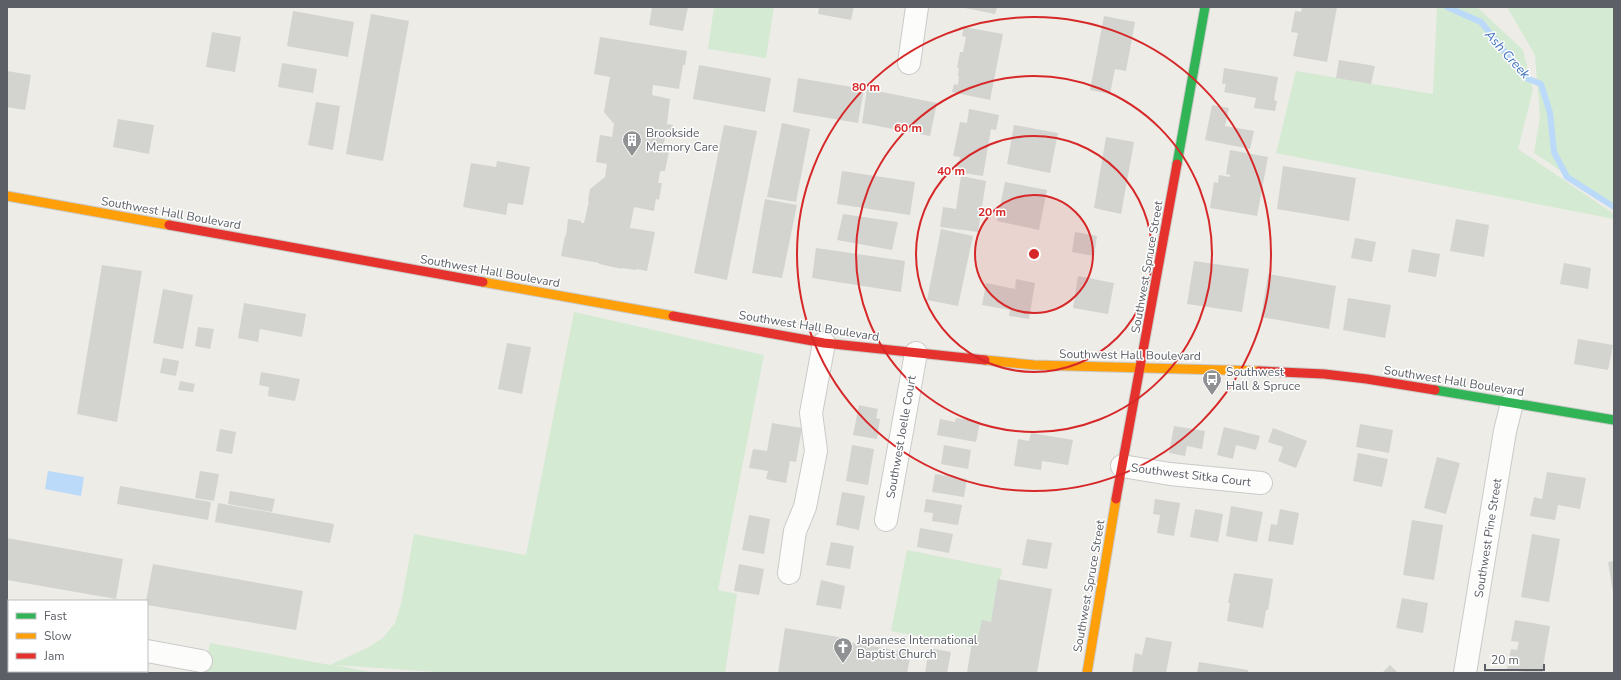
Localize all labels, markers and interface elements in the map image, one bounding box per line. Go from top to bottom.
water label: Ash Creek [1480,26,1534,83]
text: 80 m [852,79,880,95]
text: 60 m [894,120,922,136]
place label: Brookside Memory Care [646,125,718,155]
building icon: Brookside Memory Care [621,129,643,157]
text: 40 m [937,163,965,179]
street label: Southwest Hall Boulevard [100,193,242,233]
street label: Southwest Spruce Street [1127,199,1167,334]
text: 20 m [978,204,1006,220]
centre of rings [1027,247,1041,261]
street label: Southwest Hall Boulevard [419,251,561,291]
street label: Southwest Hall Boulevard [738,307,880,345]
street label: Southwest Hall Boulevard [1059,346,1201,364]
street label: Southwest Hall Boulevard [1383,362,1525,400]
place label: Southwest Hall & Spruce [1226,364,1300,394]
bus stop icon: Southwest Hall & Spruce [1201,368,1223,396]
street label: Southwest Joelle Court [882,374,920,500]
street label: Southwest Sitka Court [1130,460,1253,490]
street label: Southwest Pine Street [1471,476,1505,599]
street label: Southwest Spruce Street [1069,518,1109,653]
legend [8,600,148,672]
text: Fast [44,608,67,624]
text: Slow [44,628,72,644]
place label: Japanese International Baptist Church [856,632,978,662]
church icon: Japanese International Baptist Church [832,636,854,664]
scale bar [1485,646,1544,672]
text: Jam [43,648,65,664]
text: 20 m [1491,652,1519,668]

